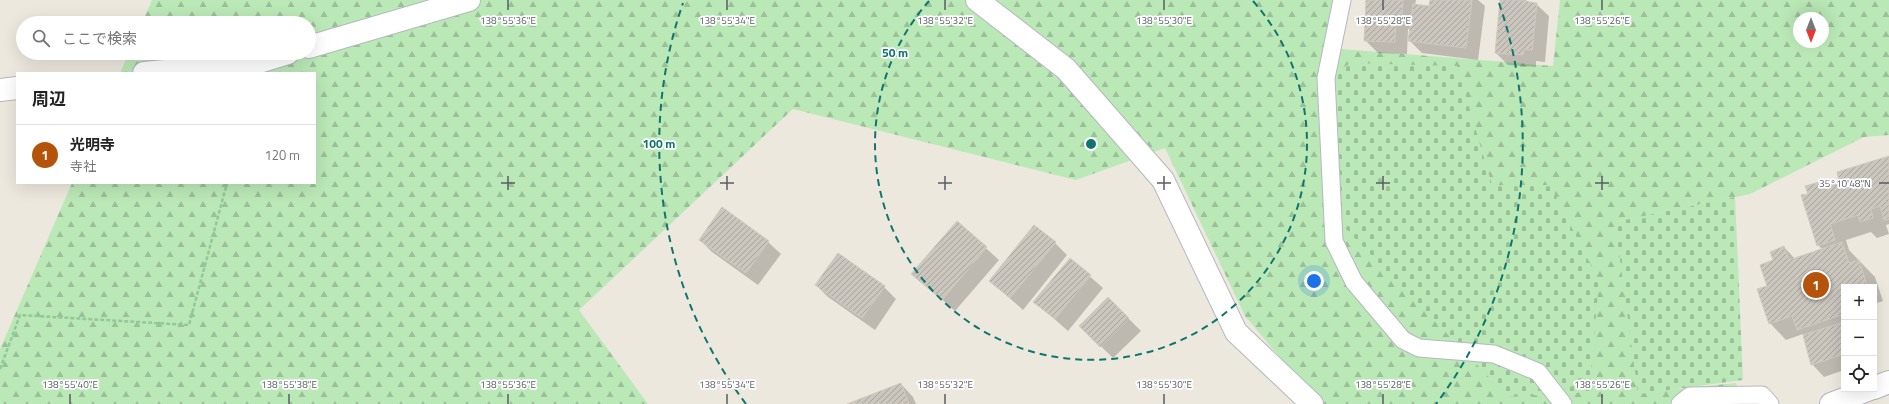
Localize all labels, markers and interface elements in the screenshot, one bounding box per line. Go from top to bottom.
north arrow [1793,12,1829,48]
text: 138°55'36"E [480,13,537,28]
text: 138°55'34"E [699,13,756,28]
text: 138°55'32"E [917,13,974,28]
text: 138°55'30"E [1136,13,1193,28]
text: 138°55'28"E [1355,13,1412,28]
text: 138°55'26"E [1574,13,1631,28]
search box [16,16,316,60]
icon: search [30,27,52,49]
text: ここで検索 [62,27,137,50]
text: 50 m [882,43,908,62]
text: 周辺 [32,86,66,112]
text: 光明寺 [70,133,115,156]
text: 100 m [643,134,675,153]
centre of rings [1084,137,1098,151]
text: 1 [41,145,49,165]
text: 120 m [264,145,300,165]
text: 寺社 [70,156,96,176]
text: 35°10'48"N [1819,176,1871,191]
pin: 1 [1803,270,1829,300]
your location [1304,271,1324,291]
map controls [1841,284,1877,392]
button: + [1841,284,1877,320]
button: − [1841,320,1877,356]
button: locate [1841,356,1877,392]
text: 138°55'40"E [42,377,99,392]
text: 138°55'38"E [261,377,318,392]
text: 138°55'36"E [480,377,537,392]
text: 138°55'34"E [699,377,756,392]
text: 138°55'32"E [917,377,974,392]
text: 138°55'30"E [1136,377,1193,392]
text: 138°55'28"E [1355,377,1412,392]
text: 138°55'26"E [1574,377,1631,392]

